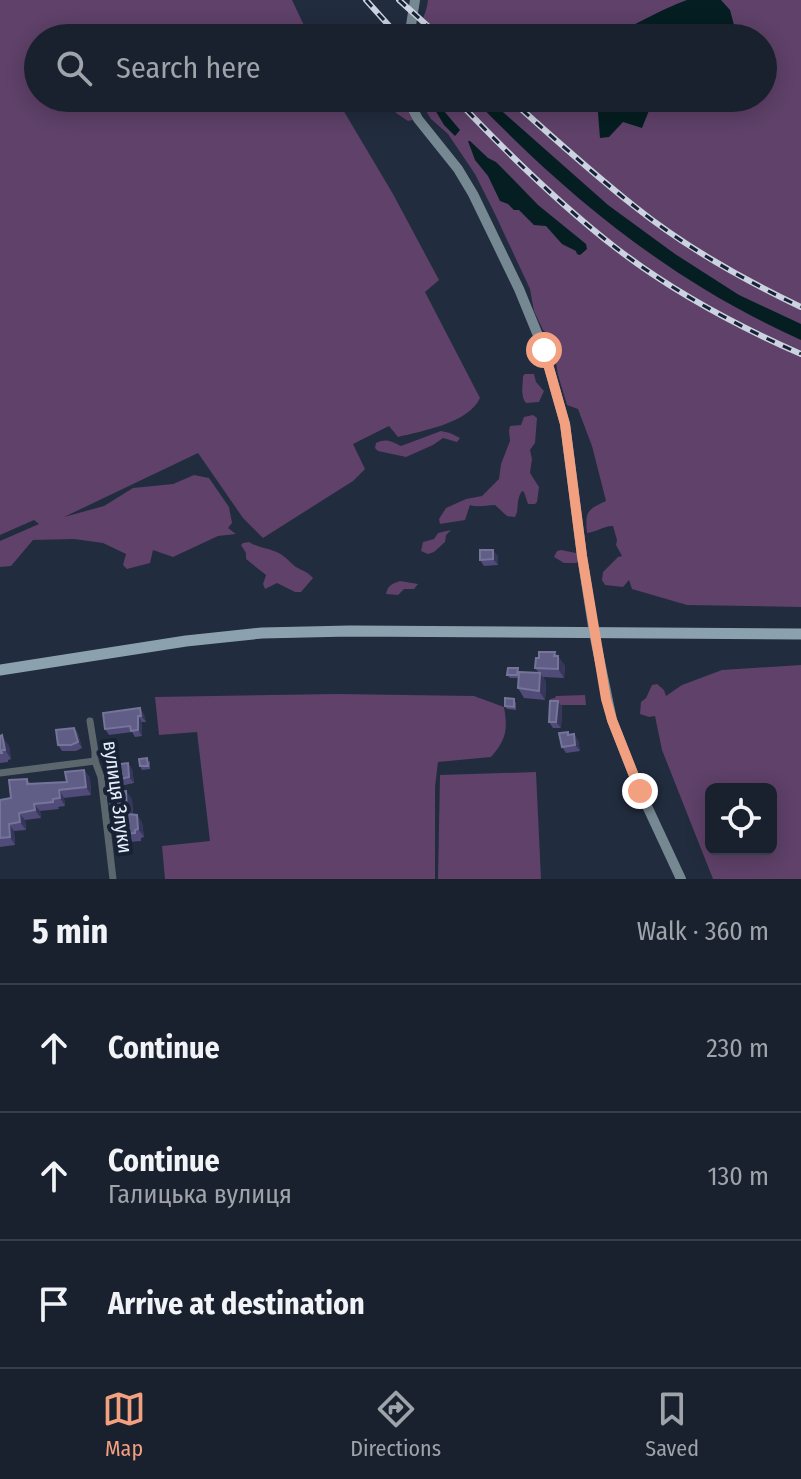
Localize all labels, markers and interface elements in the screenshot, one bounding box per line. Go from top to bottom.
search box [24,24,777,112]
icon: search [52,46,96,90]
text: Search here [116,50,261,86]
route start [526,332,562,368]
street label: вулиця Злуки [98,739,138,855]
route end [622,773,658,809]
map controls [705,783,777,855]
button: locate [705,783,777,855]
text: 5 min [32,911,108,952]
text: Walk · 360 m [637,916,769,947]
icon: ahead [32,1026,76,1070]
text: Continue [108,1030,220,1066]
text: 230 m [706,1033,769,1064]
text: Continue [108,1143,220,1179]
icon: ahead [32,1154,76,1198]
text: 130 m [707,1161,769,1192]
text: Галицька вулиця [108,1179,292,1210]
icon: arrive [32,1282,76,1326]
text: Arrive at destination [108,1286,365,1322]
tab: Map [102,1387,146,1462]
tab: Directions [350,1387,441,1462]
tab: Saved [645,1387,699,1462]

